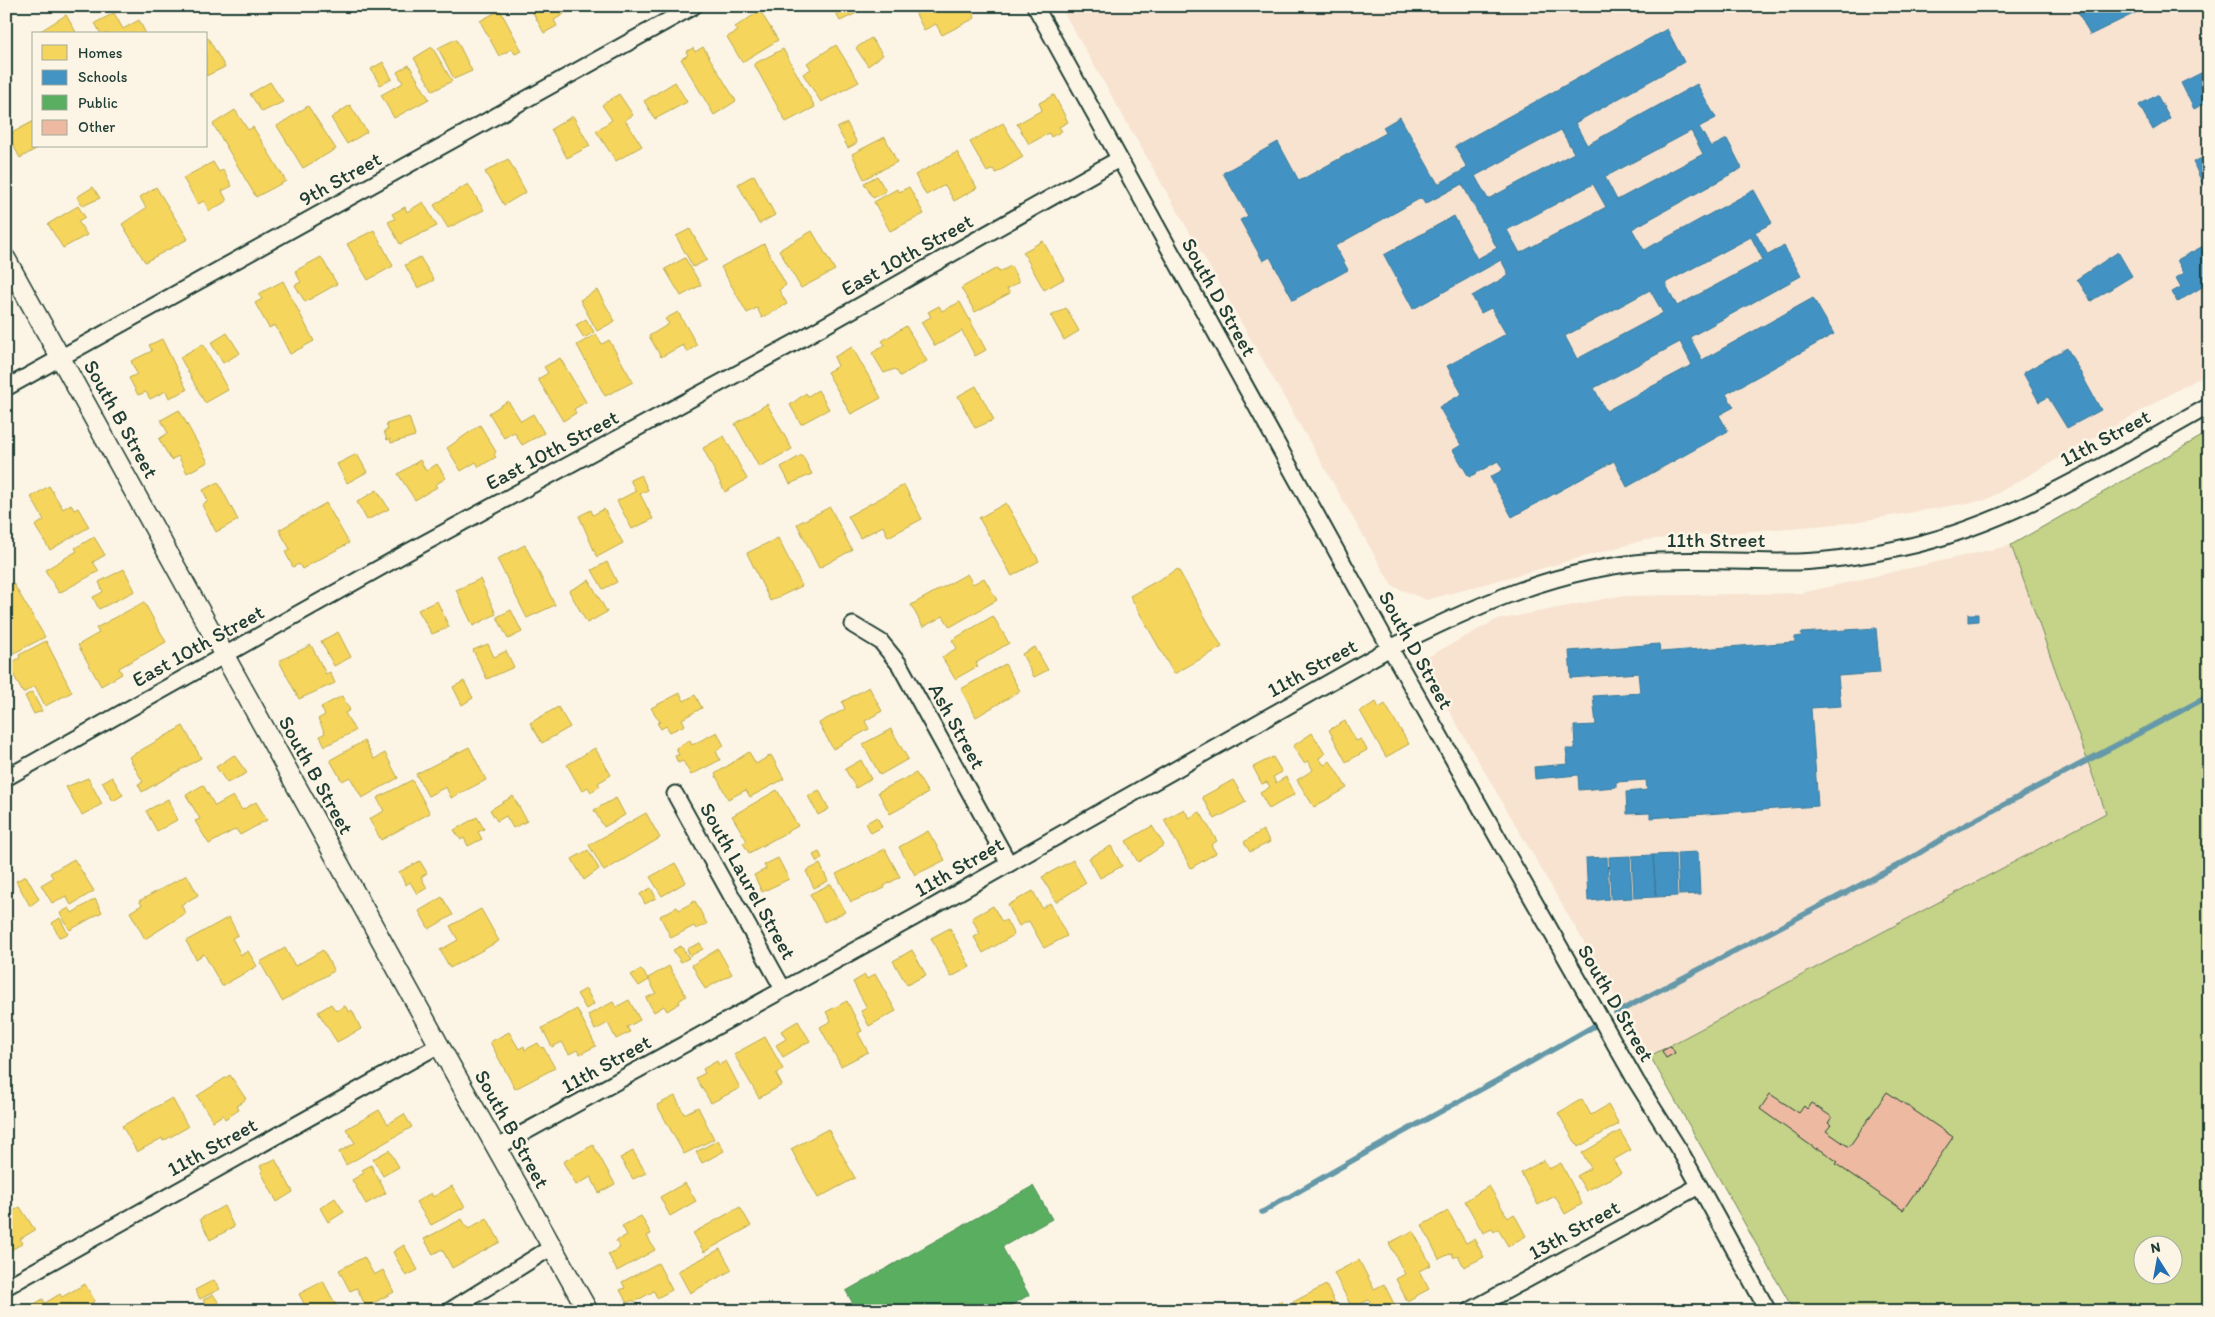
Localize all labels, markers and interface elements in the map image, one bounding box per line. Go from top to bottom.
legend [32,32,208,148]
text: Homes [78,44,123,62]
text: Schools [78,68,128,86]
text: Public [78,94,118,112]
text: Other [78,118,115,136]
street label: 9th Street [294,146,385,211]
street label: East 10th Street [836,208,977,301]
street label: South D Street [1177,233,1262,360]
street label: South B Street [79,355,164,482]
street label: 11th Street [2055,403,2154,472]
street label: East 10th Street [481,404,623,495]
street label: 11th Street [1667,527,1765,552]
street label: South D Street [1374,586,1459,713]
street label: East 10th Street [127,599,268,692]
street label: 11th Street [1263,633,1361,702]
street label: Ash Street [924,679,991,773]
street label: South B Street [274,711,359,838]
street label: South Laurel Street [695,798,802,964]
street label: 11th Street [910,831,1008,902]
street label: South D Street [1573,940,1660,1066]
street label: 11th Street [557,1029,655,1098]
street label: South B Street [470,1065,555,1192]
street label: 11th Street [163,1112,261,1181]
street label: 13th Street [1524,1194,1624,1265]
north arrow [2132,1234,2182,1284]
text: N [2149,1238,2162,1257]

